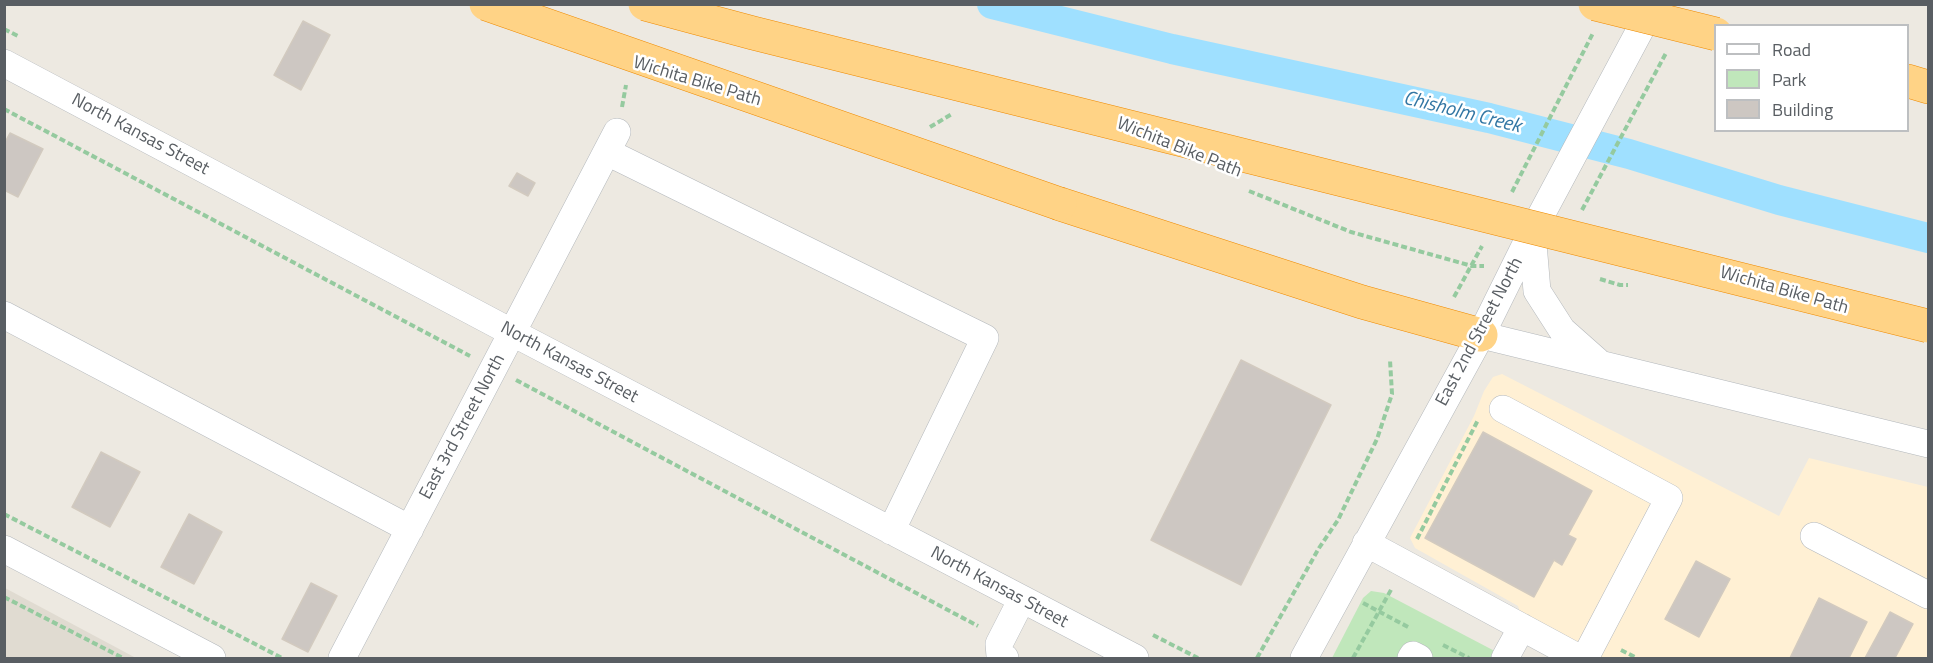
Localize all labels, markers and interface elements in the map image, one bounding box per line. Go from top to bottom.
legend [1714,24,1909,132]
text: Road [1772,36,1811,63]
street label: Wichita Bike Path [630,52,764,112]
text: Park [1772,66,1806,93]
water label: Chisholm Creek [1401,87,1523,139]
street label: North Kansas Street [67,90,213,180]
text: Building [1772,96,1833,123]
street label: Wichita Bike Path [1113,113,1245,183]
street label: East 2nd Street North [1432,254,1528,410]
street label: Wichita Bike Path [1717,262,1851,320]
street label: North Kansas Street [496,318,642,408]
street label: East 3rd Street North [416,351,510,503]
street label: North Kansas Street [926,543,1072,633]

